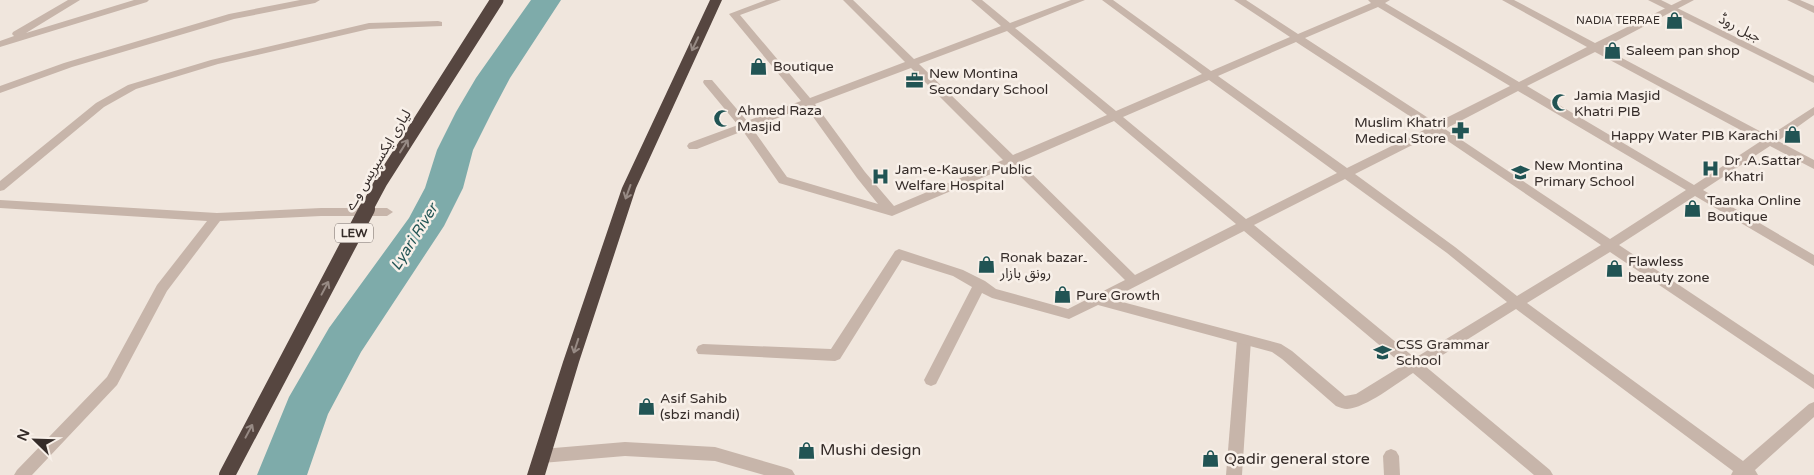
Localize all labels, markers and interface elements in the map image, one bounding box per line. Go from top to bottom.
shop icon: NADIA TERRAE [1664,10,1684,30]
street label: جیل روڈ [1716,10,1764,46]
place label: NADIA TERRAE [1576,14,1660,27]
one-way arrow [690,36,699,51]
shop icon: Saleem pan shop [1602,40,1622,60]
place label: Saleem pan shop [1626,42,1740,59]
shop icon: Boutique [749,56,769,76]
place label: Boutique [773,58,834,75]
place label: New Montina Secondary School [929,65,1048,98]
office icon: New Montina Secondary School [905,71,925,91]
place label: Jamia Masjid Khatri PIB [1574,87,1660,120]
mosque icon: Jamia Masjid Khatri PIB [1550,93,1570,113]
place label: Ahmed Raza Masjid [737,102,822,135]
street label: لیاری ایکسپریس وے [341,107,416,214]
mosque icon: Ahmed Raza Masjid [713,108,733,128]
place label: Muslim Khatri Medical Store [1354,114,1446,147]
pharmacy icon: Muslim Khatri Medical Store [1450,120,1470,140]
shop icon: Happy Water PIB Karachi [1782,125,1802,145]
place label: Happy Water PIB Karachi [1611,127,1778,144]
one-way arrow [399,139,409,153]
place label: Dr .A.Sattar Khatri [1724,152,1802,185]
place label: New Montina Primary School [1534,157,1635,190]
hospital icon: Dr .A.Sattar Khatri [1700,158,1720,178]
place label: Jam-e-Kauser Public Welfare Hospital [895,161,1032,194]
school or university icon: New Montina Primary School [1510,163,1530,183]
hospital icon: Jam-e-Kauser Public Welfare Hospital [871,167,891,187]
one-way arrow [623,184,632,199]
place label: Taanka Online Boutique [1707,192,1801,225]
shop icon: Taanka Online Boutique [1683,198,1703,218]
water label: Lyari River [387,199,443,274]
road number: LEW [335,224,373,242]
place label: Ronak bazar۔ رونق بازار [999,249,1087,283]
place label: Flawless beauty zone [1628,253,1710,286]
shop icon: Ronak bazar۔ رونق بازار [976,255,996,275]
shop icon: Flawless beauty zone [1604,259,1624,279]
one-way arrow [320,280,330,295]
shop icon: Pure Growth [1052,285,1072,305]
place label: Pure Growth [1076,287,1160,304]
place label: CSS Grammar School [1396,336,1490,369]
one-way arrow [571,338,580,353]
school or university icon: CSS Grammar School [1372,342,1392,362]
place label: Asif Sahib (sbzi mandi) [660,390,740,423]
shop icon: Asif Sahib (sbzi mandi) [636,396,656,416]
north arrow [10,415,60,465]
one-way arrow [245,424,254,439]
text: N [13,427,34,444]
shop icon: Mushi design [796,440,816,460]
place label: Mushi design [820,440,921,460]
shop icon: Qadir general store [1200,449,1220,469]
place label: Qadir general store [1224,449,1370,469]

